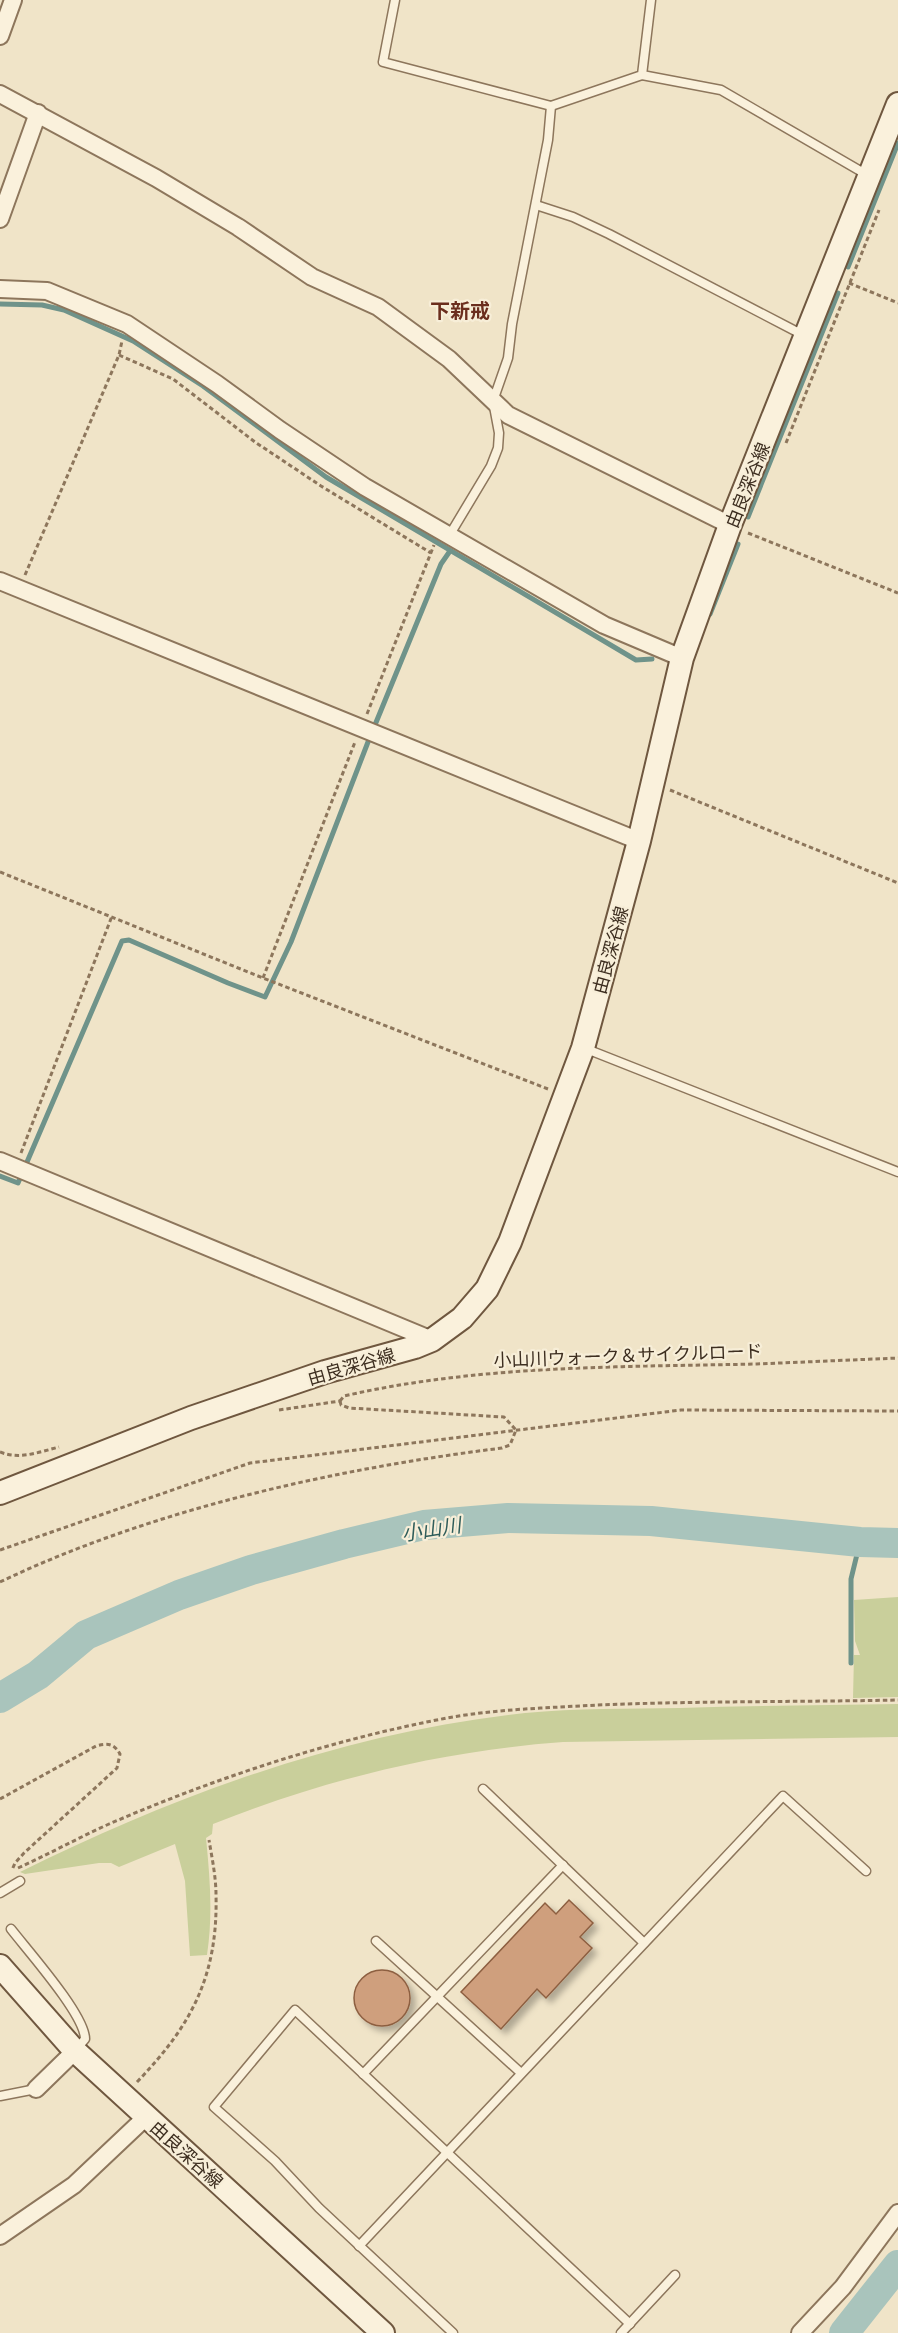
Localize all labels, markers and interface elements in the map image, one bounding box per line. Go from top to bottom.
district label: 下新戒 [430,296,490,323]
street label: 由良深谷線 [719,439,775,531]
street label: 由良深谷線 [587,903,633,997]
street label: 小山川ウォーク＆サイクルロード [493,1338,763,1372]
street label: 由良深谷線 [304,1342,398,1390]
water label: 小山川 [399,1510,465,1546]
street label: 由良深谷線 [146,2115,228,2193]

